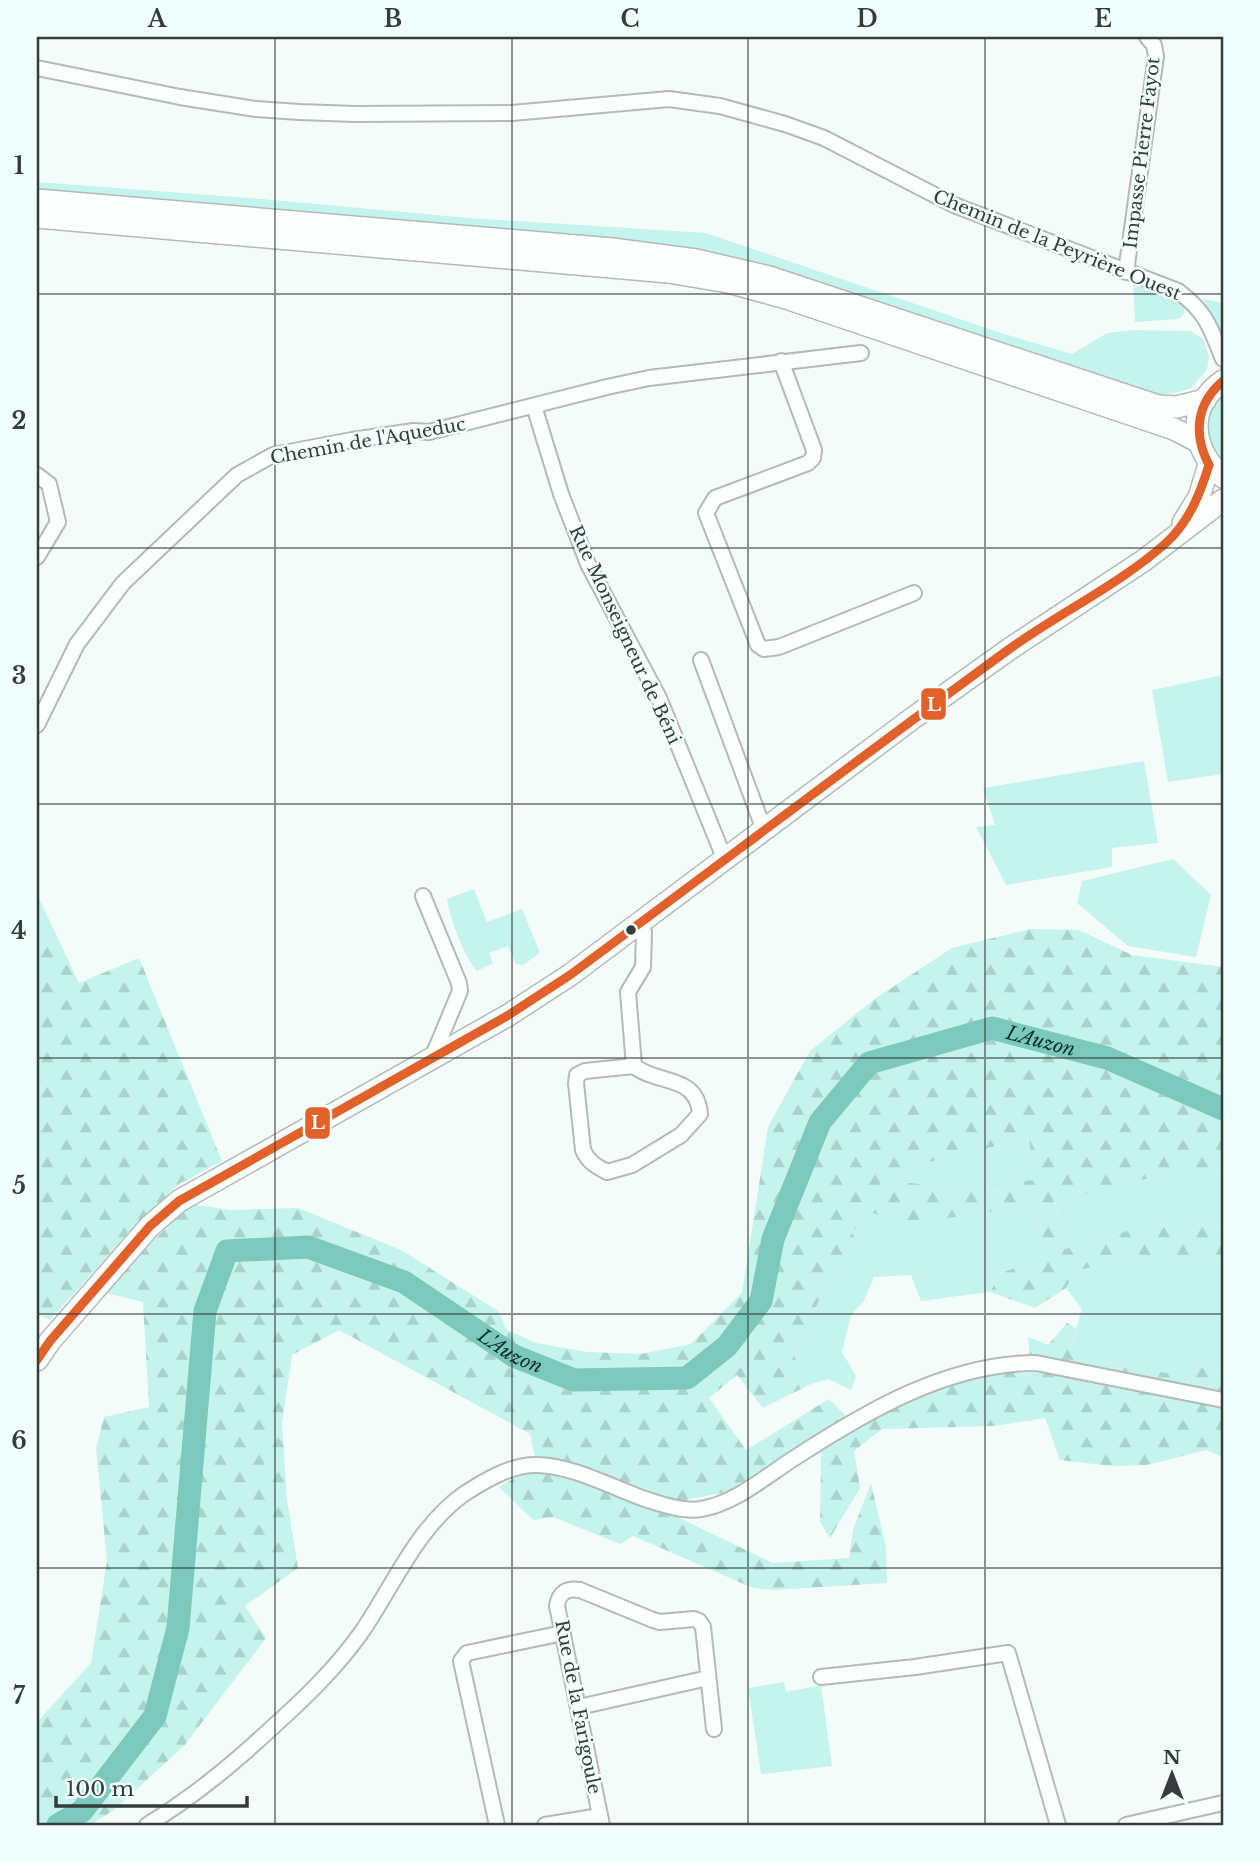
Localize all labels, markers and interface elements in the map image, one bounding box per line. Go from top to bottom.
text: A [147,5,168,33]
text: B [384,5,402,33]
text: C [621,5,639,33]
text: D [856,5,878,33]
text: E [1094,5,1112,33]
street label: Impasse Pierre Fayot [1119,56,1165,250]
text: 1 [14,152,24,180]
street label: Chemin de la Peyrière Ouest [930,185,1184,305]
text: 2 [12,407,26,435]
street label: Chemin de l'Aqueduc [269,413,468,469]
street label: Rue Monseigneur de Béni [565,522,685,748]
text: 3 [12,662,26,690]
line badge: L [920,687,947,721]
text: L [927,693,942,716]
text: 4 [11,917,27,945]
unlabelled marker [624,923,638,937]
water label: L'Auzon [1003,1021,1078,1061]
line badge: L [304,1106,331,1140]
text: L [311,1111,326,1134]
text: 5 [12,1172,26,1200]
water label: L'Auzon [473,1324,546,1378]
text: 6 [11,1427,27,1455]
street label: Rue de la Farigoule [550,1618,606,1796]
text: 7 [13,1682,26,1710]
north arrow [1138,1740,1208,1810]
text: N [1163,1746,1181,1769]
scale bar [56,1764,247,1808]
text: 100 m [66,1776,134,1802]

